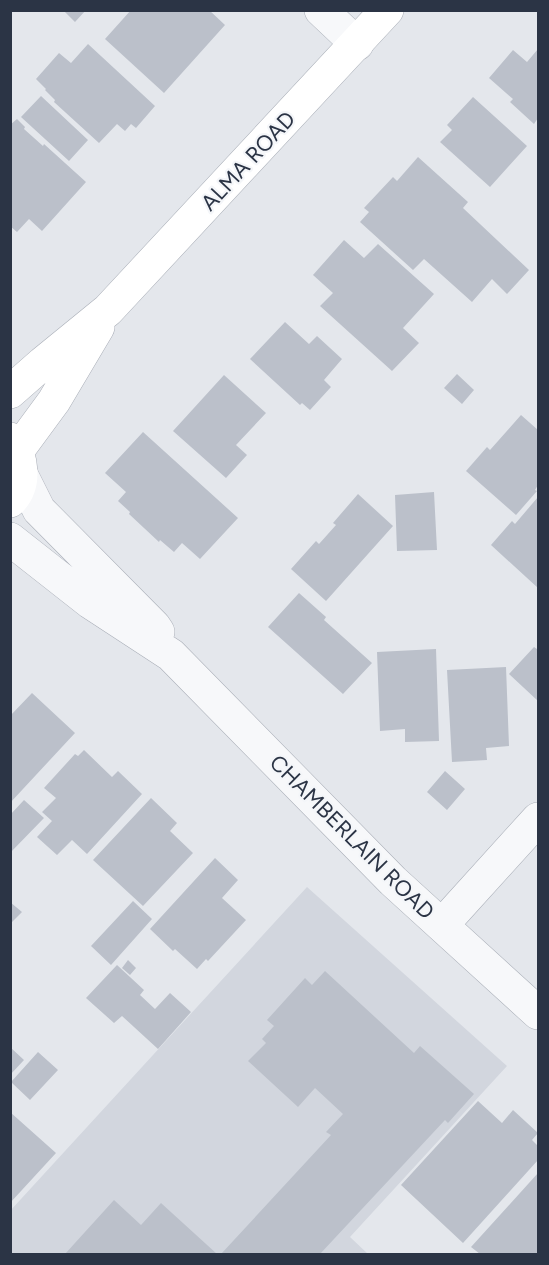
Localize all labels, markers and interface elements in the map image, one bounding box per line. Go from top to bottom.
street label: ALMA ROAD [195,106,301,216]
street label: CHAMBERLAIN ROAD [264,749,440,925]

